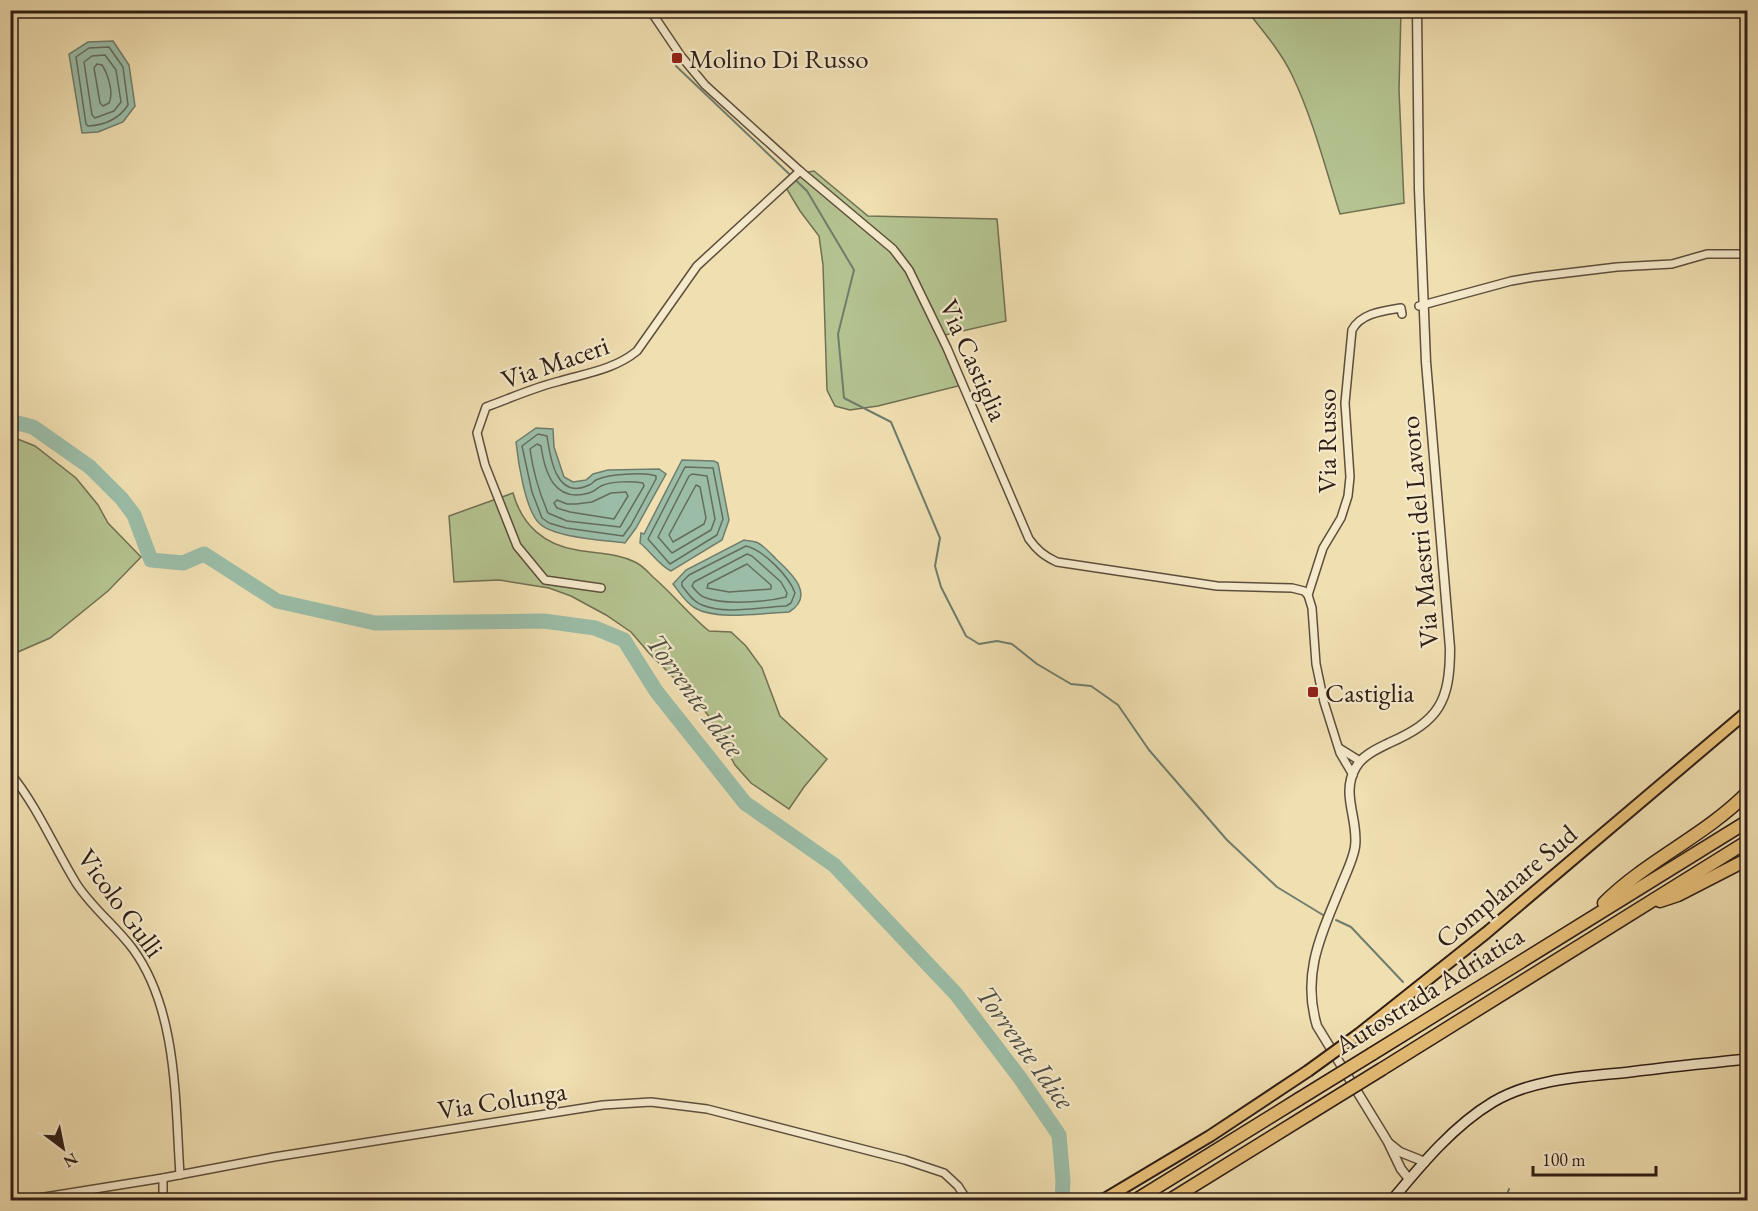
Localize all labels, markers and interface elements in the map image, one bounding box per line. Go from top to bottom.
place label: Molino Di Russo [689,41,869,76]
marker: Molino Di Russo [670,51,684,65]
street label: Via Castiglia [932,294,1016,427]
street label: Via Maceri [497,327,614,397]
street label: Via Russo [1309,389,1344,493]
street label: Via Maestri del Lavoro [1391,415,1447,649]
water label: Torrente Idice [639,626,753,765]
place label: Castiglia [1325,675,1415,710]
marker: Castiglia [1306,685,1320,699]
street label: Complanare Sud [1428,816,1584,956]
street label: Vicolo Gulli [70,842,173,965]
street label: Autostrada Adriatica [1327,918,1530,1063]
water label: Torrente Idice [969,978,1083,1117]
street label: Via Colunga [435,1073,569,1127]
north arrow [33,1118,93,1178]
scale bar [1533,1139,1656,1177]
text: N [60,1148,82,1173]
text: 100 m [1542,1148,1586,1171]

